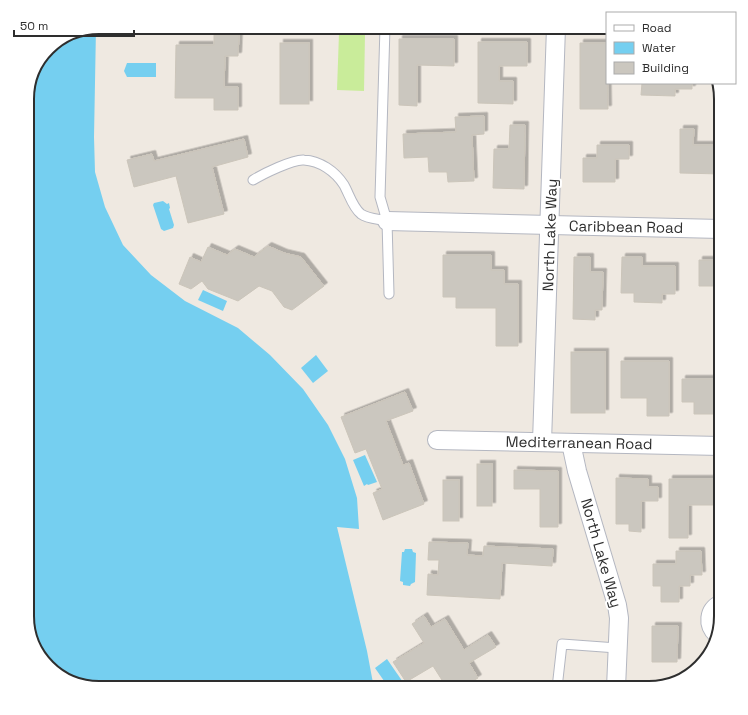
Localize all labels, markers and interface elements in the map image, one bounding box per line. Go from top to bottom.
scale bar [14,12,134,38]
legend [606,12,736,84]
text: 50 m [20,18,48,34]
text: Road [642,20,671,36]
text: Water [642,40,676,56]
text: Building [642,60,689,76]
street label: North Lake Way [538,178,561,292]
street label: Caribbean Road [569,216,683,237]
street label: Mediterranean Road [505,432,653,453]
street label: North Lake Way [577,496,626,610]

